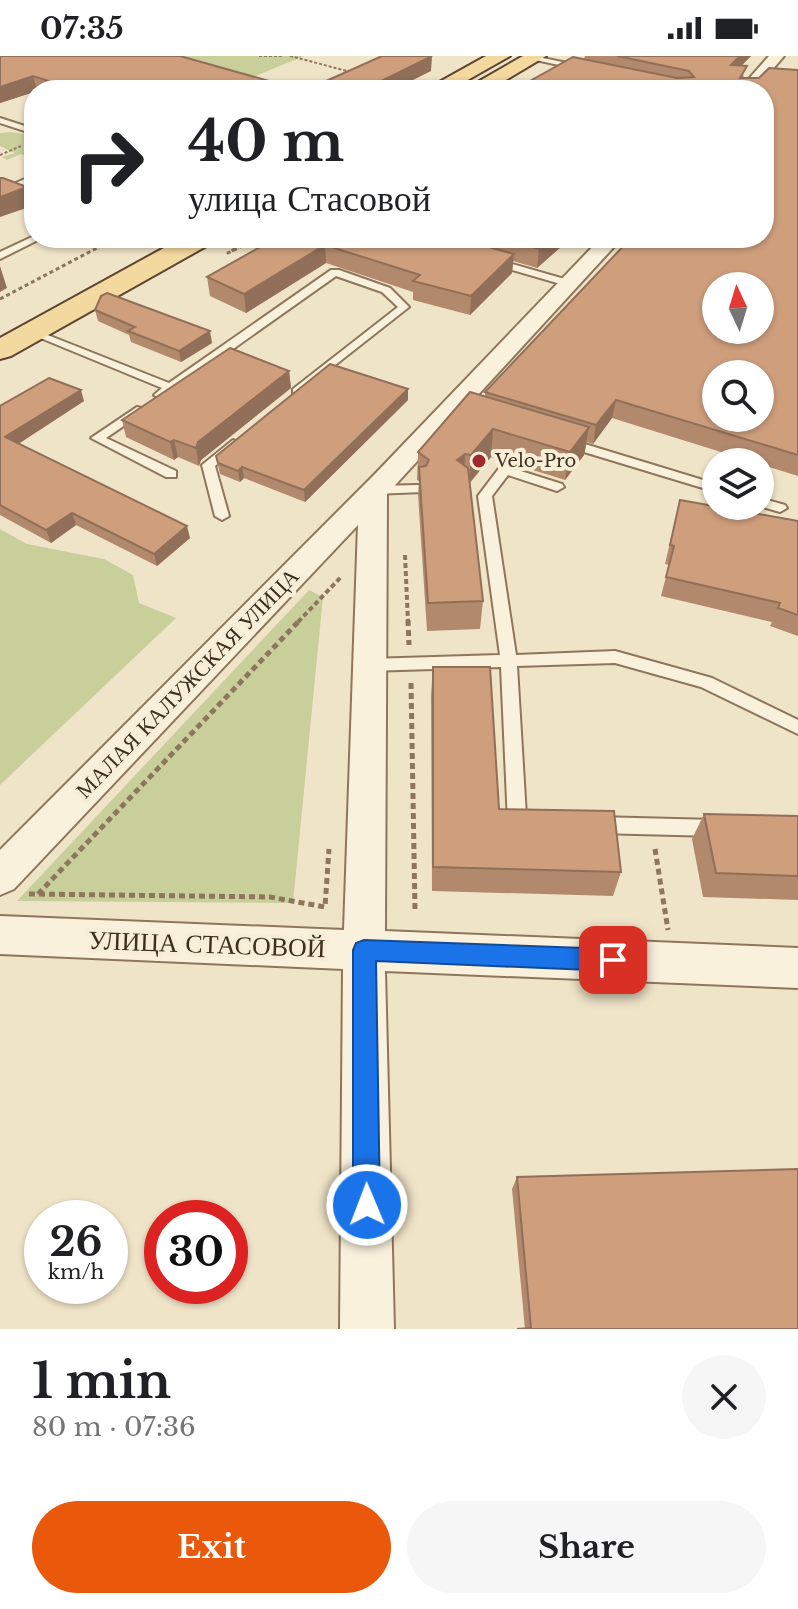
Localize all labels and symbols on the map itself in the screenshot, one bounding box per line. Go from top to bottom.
north arrow [702,272,774,344]
place label: Velo-Pro [494,450,576,472]
marker: Velo-Pro [470,452,488,470]
street label: МАЛАЯ КАЛУЖСКАЯ УЛИЦА [70,563,305,804]
street label: УЛИЦА СТАСОВОЙ [88,924,326,964]
pin [579,926,647,994]
position arrow [325,1163,409,1247]
speed limit sign: 30 [144,1200,248,1304]

